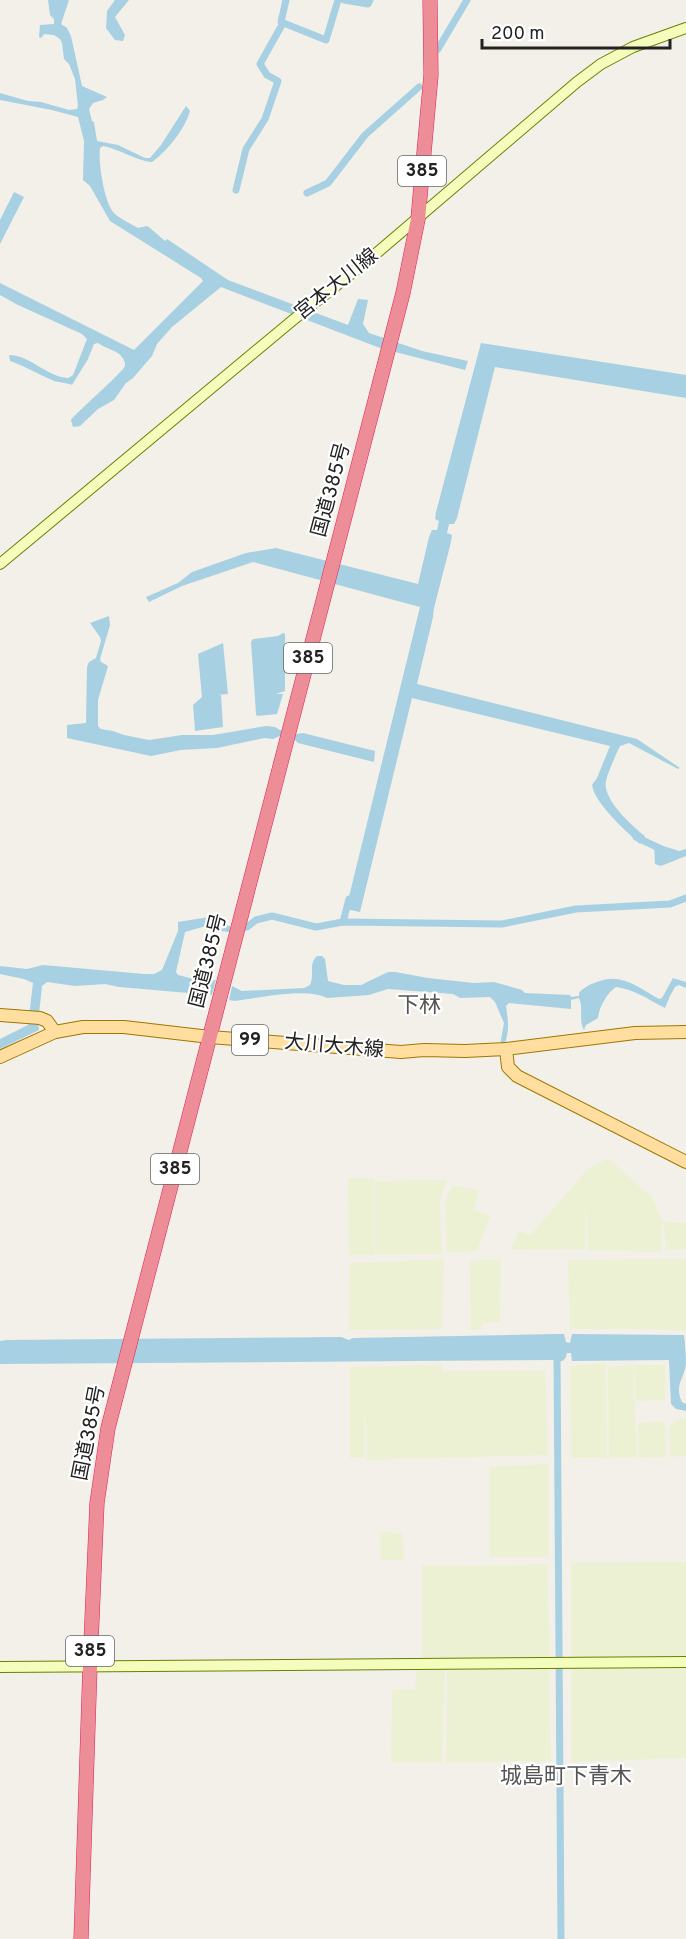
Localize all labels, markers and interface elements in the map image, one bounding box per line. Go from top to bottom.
scale bar [482,12,670,50]
text: 200 m [491,23,544,46]
road number: 385 [398,156,446,186]
street label: 宮本大川線 [290,243,384,327]
street label: 国道385号 [307,440,357,540]
road number: 385 [284,643,332,673]
street label: 国道385号 [185,911,233,1011]
district label: 下林 [397,993,441,1020]
road number: 99 [232,1025,268,1055]
street label: 大川大木線 [283,1030,385,1064]
road number: 385 [151,1154,199,1184]
street label: 国道385号 [68,1383,112,1483]
road number: 385 [66,1636,114,1666]
district label: 城島町下青木 [500,1764,632,1791]

